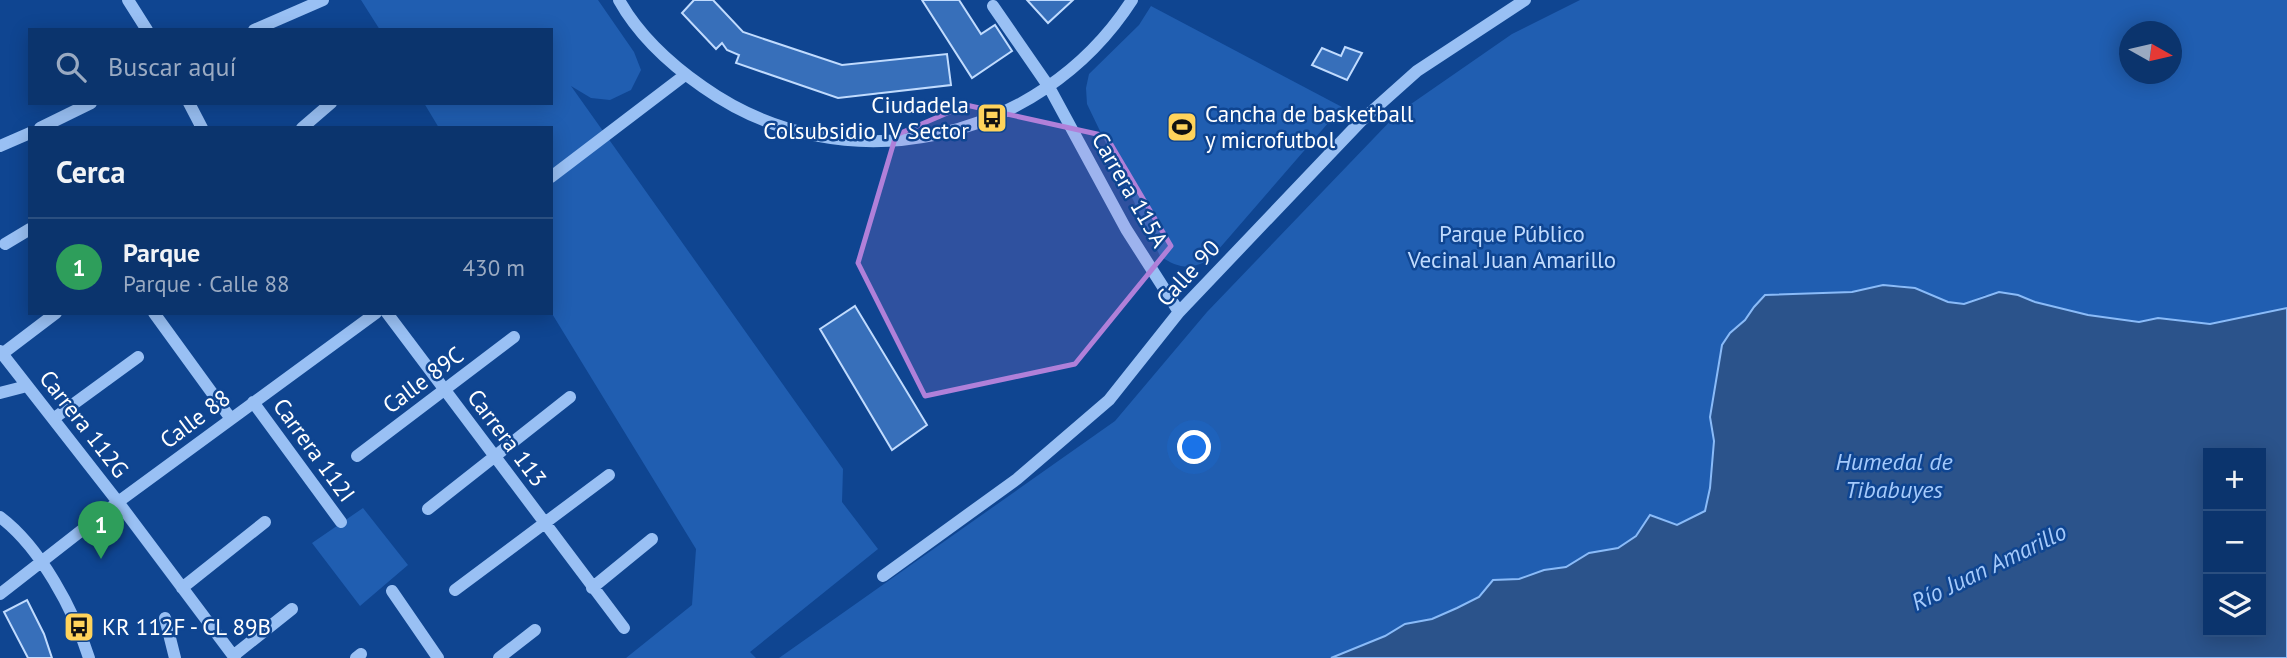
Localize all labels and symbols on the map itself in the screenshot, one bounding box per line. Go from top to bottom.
north arrow [2119,21,2182,84]
place label: Ciudadela Colsubsidio IV Sector [763,90,969,145]
place label: Cancha de basketball y microfutbol [1205,99,1414,154]
bus stop icon: Ciudadela Colsubsidio IV Sector [975,101,1009,135]
sports icon: Cancha de basketball y microfutbol [1165,110,1199,144]
street label: Carrera 115A [1086,127,1175,253]
park label: Parque Público Vecinal Juan Amarillo [1407,219,1616,274]
street label: Calle 90 [1150,233,1226,312]
street label: Calle 89C [377,340,469,419]
street label: Carrera 112G [33,364,135,483]
street label: Calle 88 [154,383,236,454]
street label: Carrera 113 [461,383,553,492]
street label: Carrera 112I [267,392,362,507]
your location [1177,430,1211,464]
water label: Humedal de Tibabuyes [1835,446,1953,505]
pin: 1 [78,501,124,559]
water label: Río Juan Amarillo [1906,516,2072,618]
bus stop icon: KR 112F - CL 89B [62,610,96,644]
place label: KR 112F - CL 89B [102,612,271,641]

